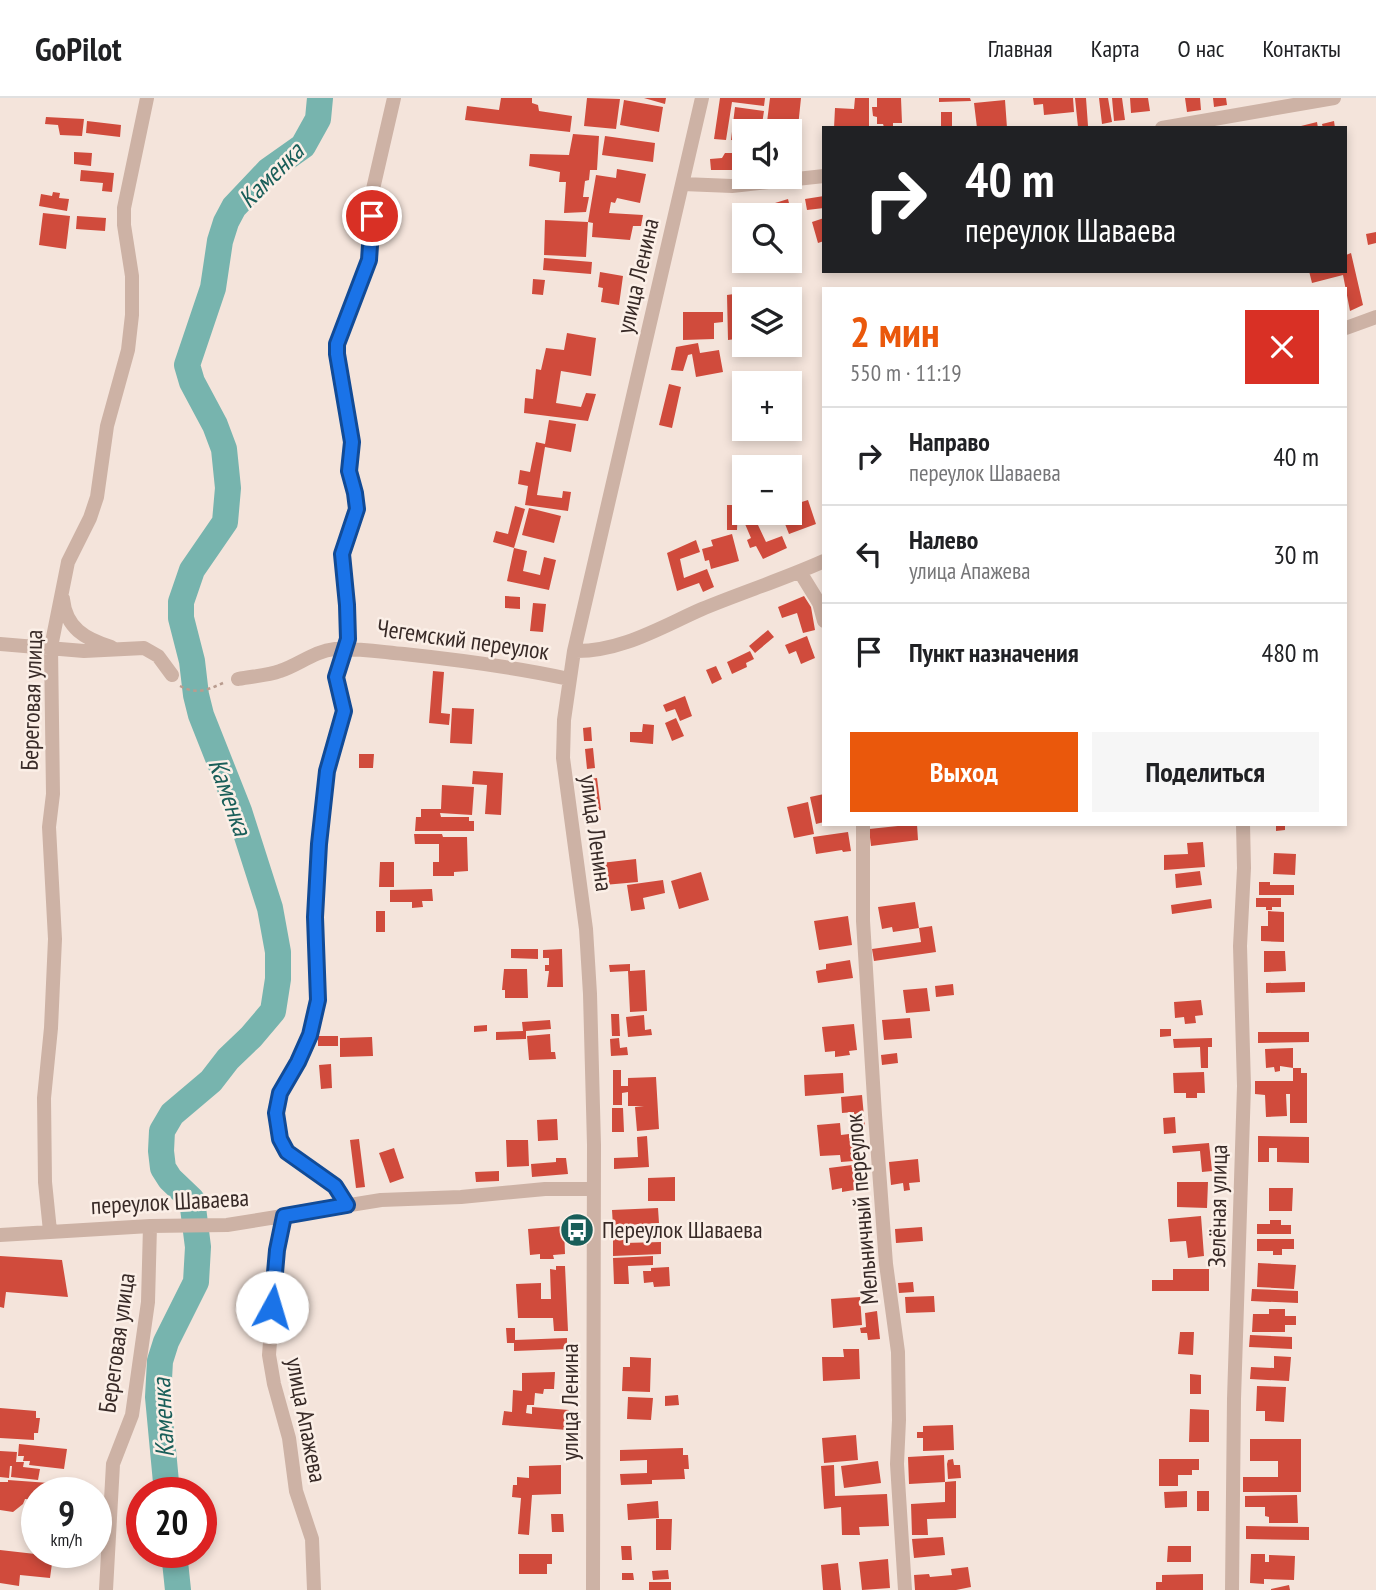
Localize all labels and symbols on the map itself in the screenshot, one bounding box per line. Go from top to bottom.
water label: Каменка [231,134,311,214]
pin [342,186,402,246]
street label: улица Ленина [609,215,666,336]
street label: Чегемский переулок [375,612,552,667]
street label: Береговая улица [14,629,49,771]
water label: Каменка [201,754,260,841]
street label: улица Ленина [573,773,620,893]
street label: Мельничный переулок [838,1112,885,1306]
street label: Зелёная улица [1201,1144,1234,1268]
street label: переулок Шаваева [90,1182,250,1221]
bus stop icon: Переулок Шаваева [558,1211,596,1249]
place label: Переулок Шаваева [602,1214,763,1245]
position arrow [235,1270,309,1344]
street label: Береговая улица [91,1271,142,1415]
street label: улица Ленина [554,1343,585,1461]
street label: улица Апажева [279,1355,334,1485]
water label: Каменка [144,1376,181,1458]
speed limit sign: 20 [126,1477,217,1568]

